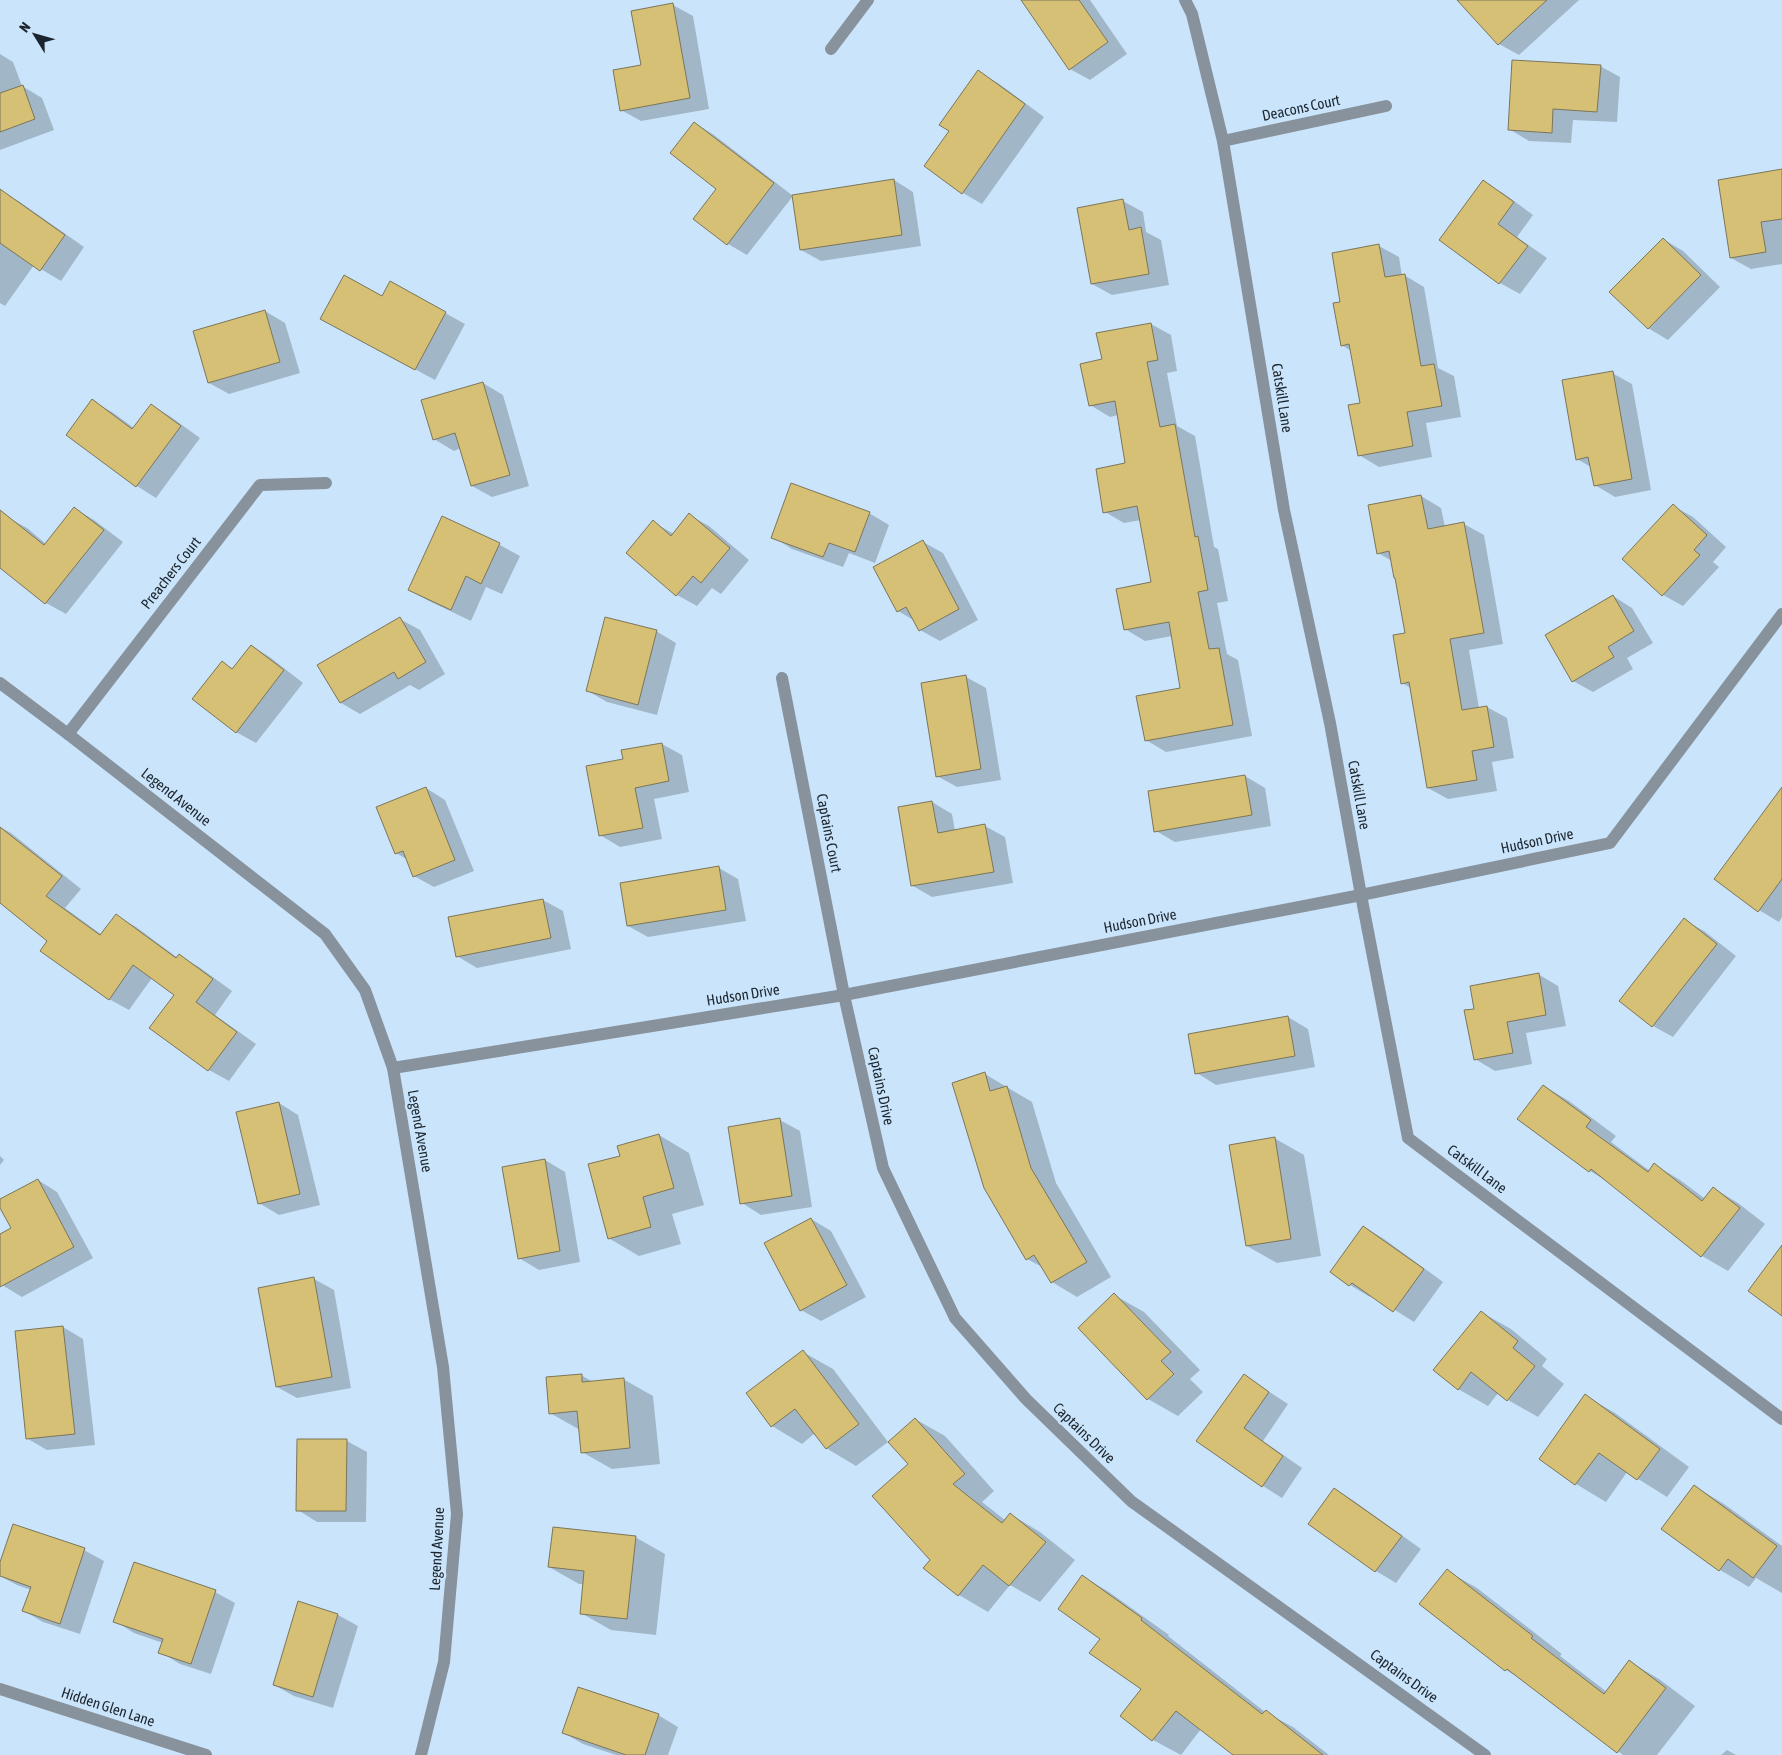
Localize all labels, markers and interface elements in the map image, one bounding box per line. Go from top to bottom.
north arrow [10,10,60,60]
text: N [16,19,33,35]
street label: Deacons Court [1260,91,1341,124]
street label: Catskill Lane [1269,362,1296,434]
street label: Preachers Court [137,533,204,612]
street label: Catskill Lane [1345,759,1374,831]
street label: Legend Avenue [138,764,215,829]
street label: Captains Court [814,792,845,874]
street label: Hudson Drive [1499,824,1575,857]
street label: Hudson Drive [1102,905,1178,936]
street label: Hudson Drive [705,980,781,1009]
street label: Captains Drive [865,1045,898,1127]
street label: Legend Avenue [405,1088,436,1174]
street label: Catskill Lane [1444,1141,1510,1197]
street label: Captains Drive [1050,1399,1119,1466]
street label: Legend Avenue [426,1507,447,1591]
street label: Captains Drive [1367,1645,1442,1706]
street label: Hidden Glen Lane [59,1683,157,1730]

